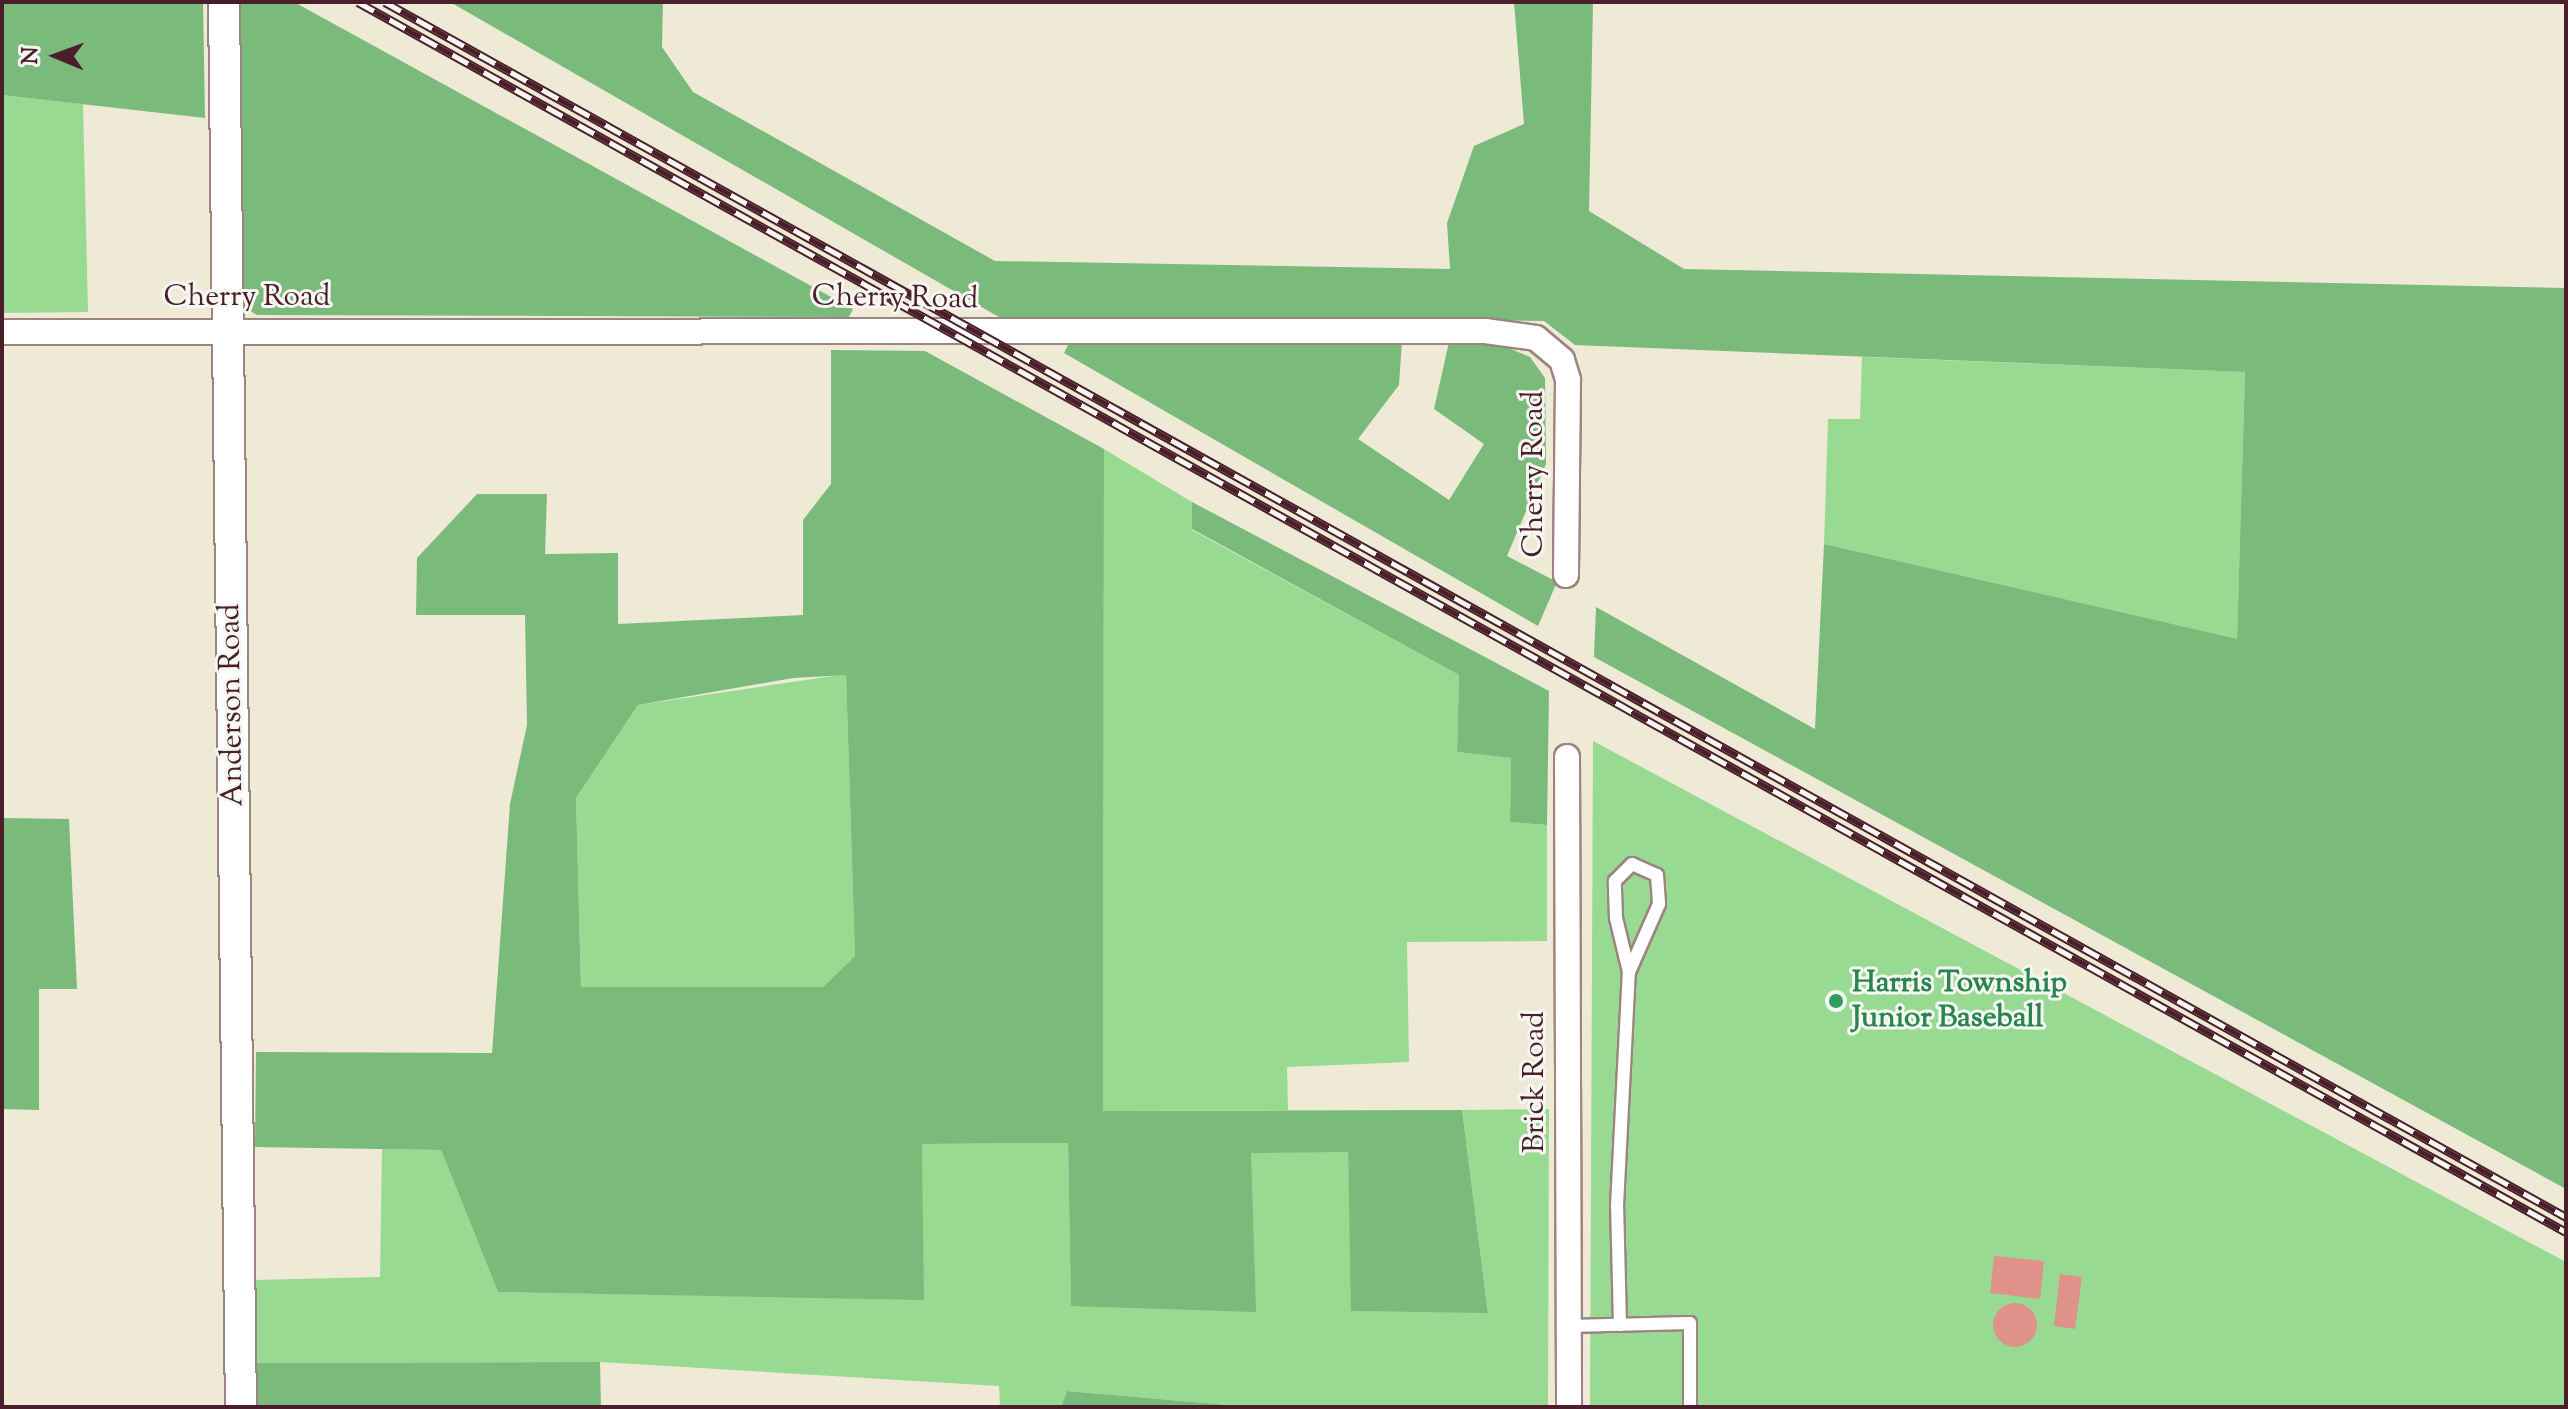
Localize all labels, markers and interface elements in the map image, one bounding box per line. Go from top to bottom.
north arrow [16,16,96,96]
text: N [16,47,48,65]
street label: Cherry Road [164,280,330,316]
street label: Cherry Road [811,280,979,318]
street label: Cherry Road [1517,391,1553,557]
street label: Anderson Road [213,603,253,807]
place label: Harris Township Junior Baseball [1852,966,2067,1036]
marker: Harris Township Junior Baseball [1827,992,1845,1010]
street label: Brick Road [1518,1011,1554,1153]

